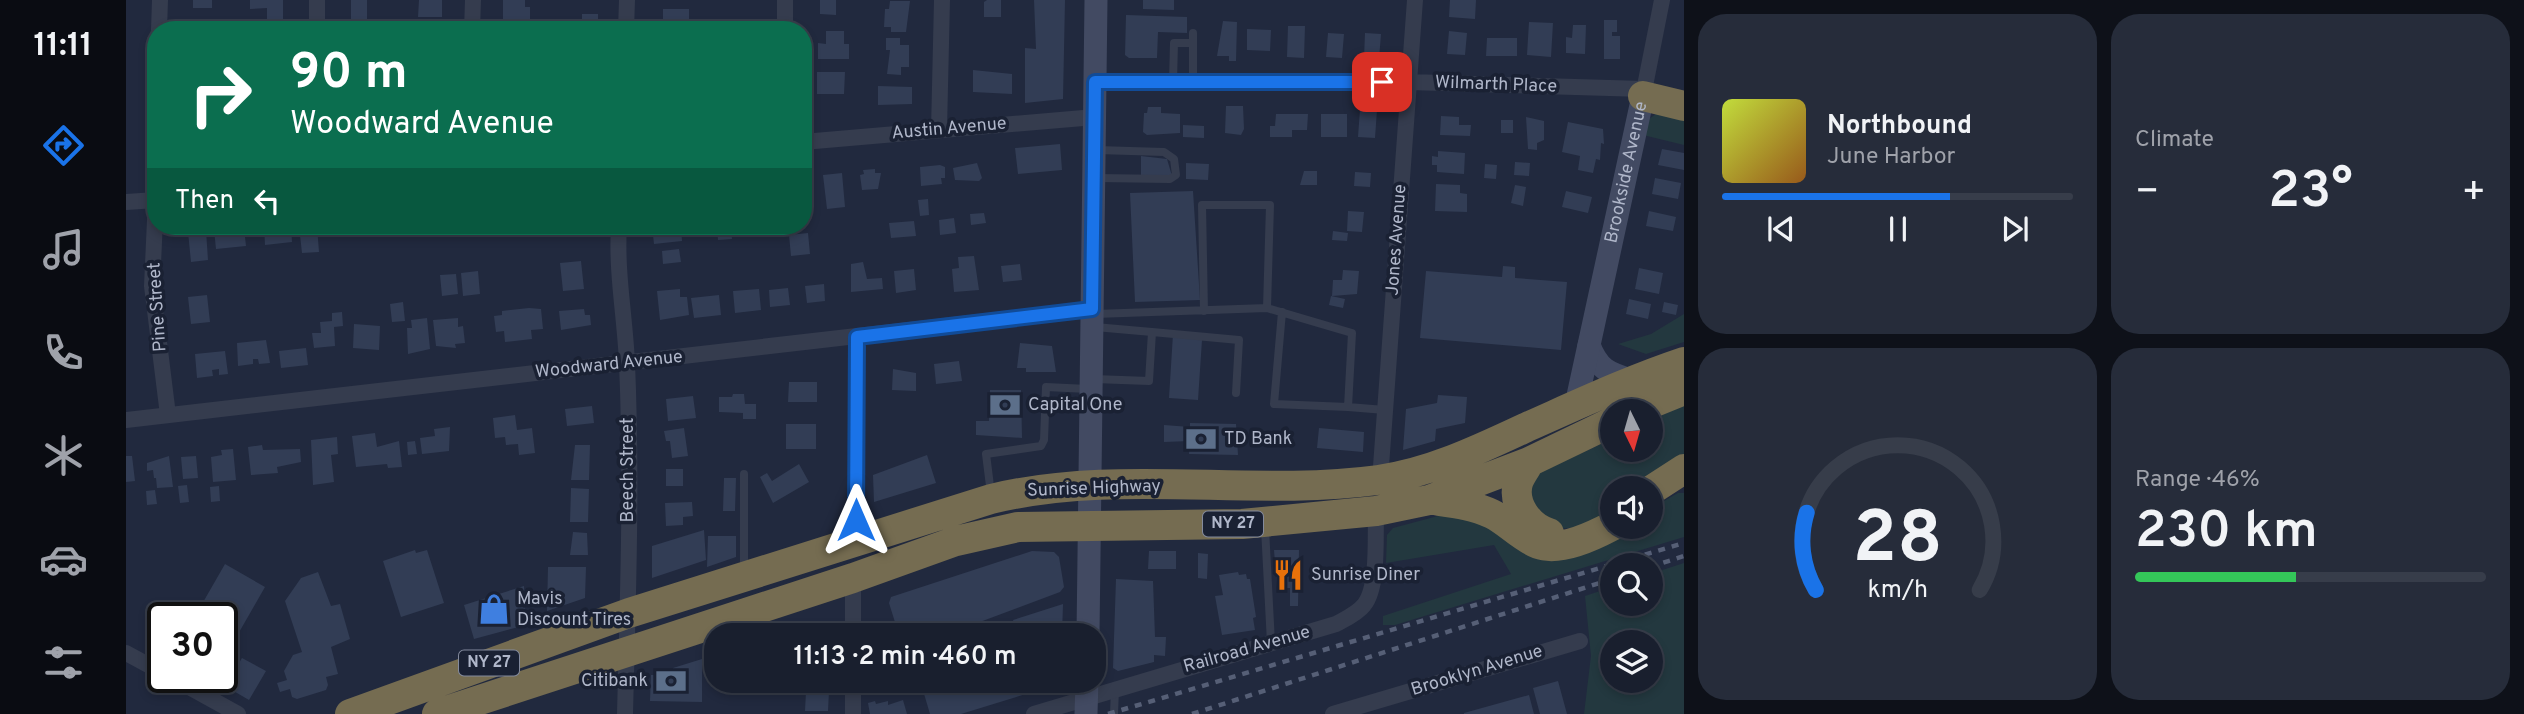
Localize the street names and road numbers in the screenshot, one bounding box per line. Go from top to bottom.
street label: Wilmarth Place [1435,71,1557,99]
street label: Brookside Avenue [1600,99,1653,245]
street label: Austin Avenue [891,113,1007,145]
street label: Jones Avenue [1382,183,1412,297]
street label: Pine Street [143,261,173,353]
street label: Woodward Avenue [534,346,684,384]
street label: Beech Street [617,418,640,522]
street label: Sunrise Highway [1027,475,1161,503]
road number: NY 27 [1203,512,1263,537]
street label: Railroad Avenue [1181,621,1313,679]
street label: Brooklyn Avenue [1408,640,1546,702]
road number: NY 27 [459,650,519,676]

